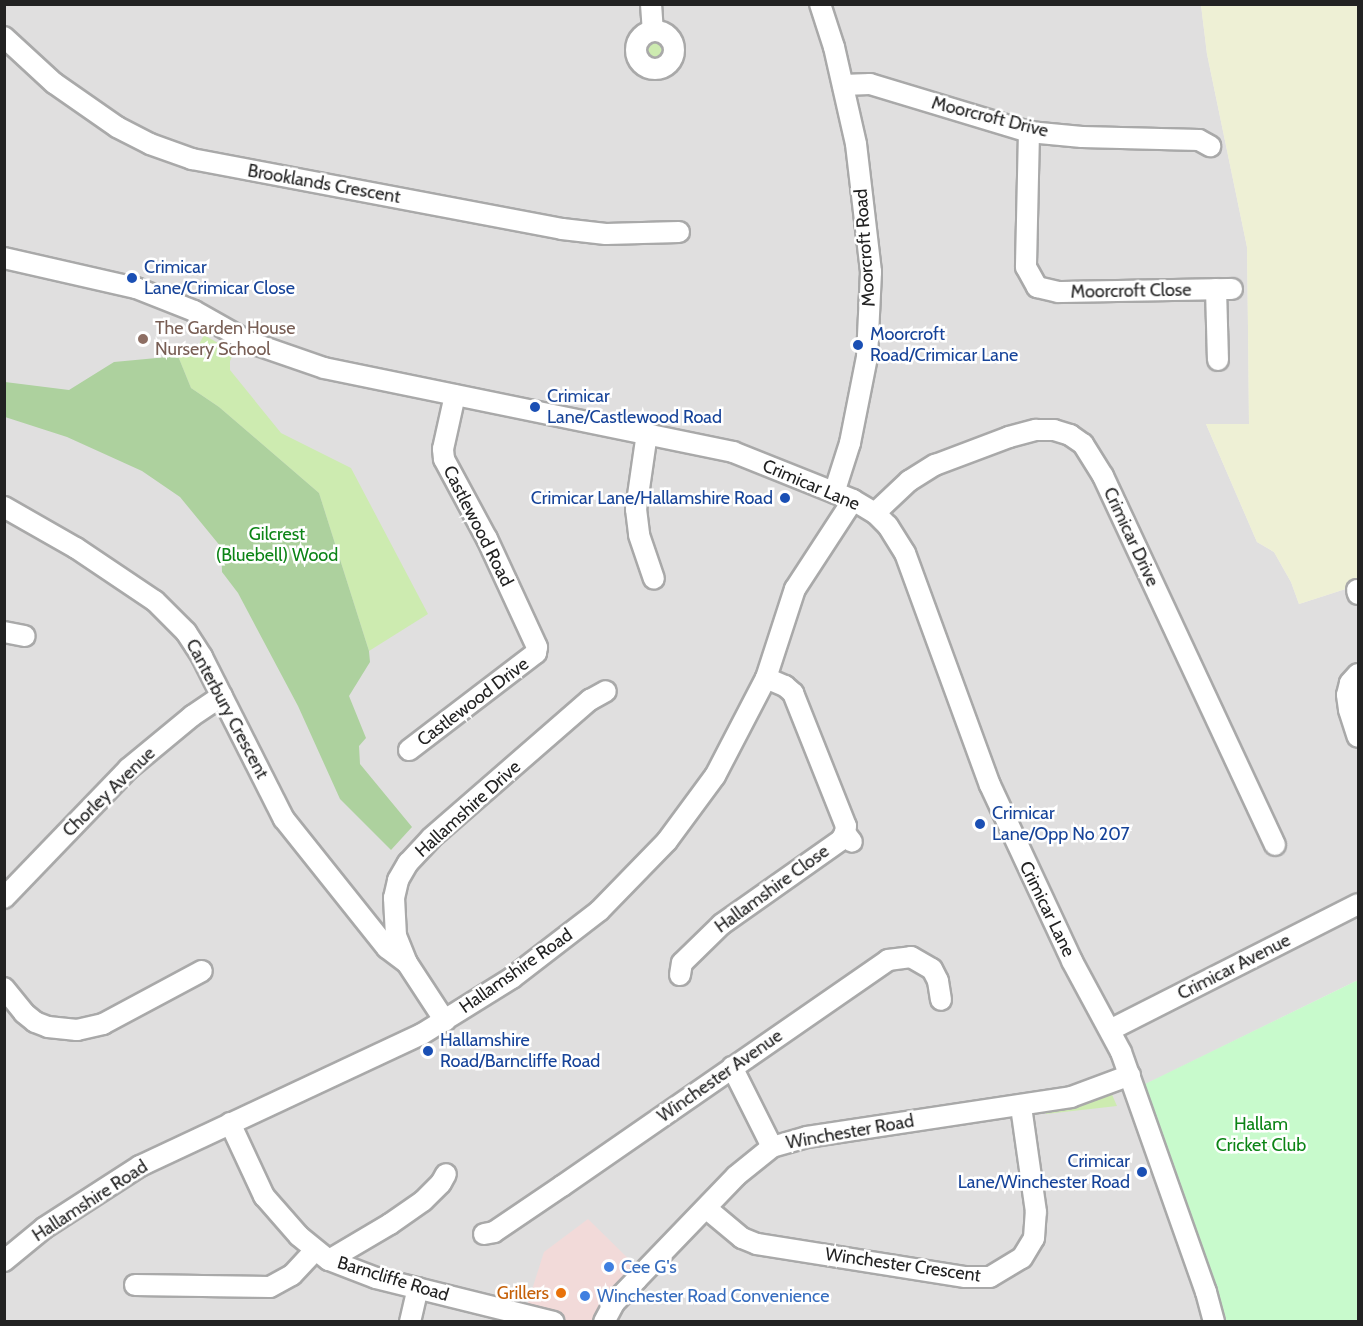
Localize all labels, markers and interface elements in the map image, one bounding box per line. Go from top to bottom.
street label: Moorcroft Drive [929,92,1051,142]
street label: Brooklands Crescent [246,160,402,208]
street label: Moorcroft Road [850,188,880,308]
place label: Crimicar Lane/Crimicar Close [144,257,295,300]
marker: Crimicar Lane/Crimicar Close [125,271,139,285]
street label: Moorcroft Close [1070,279,1192,303]
place label: The Garden House Nursery School [155,318,295,360]
place label: Moorcroft Road/Crimicar Lane [870,324,1018,366]
marker: The Garden House Nursery School [136,332,150,346]
marker: Moorcroft Road/Crimicar Lane [851,338,865,352]
place label: Crimicar Lane/Castlewood Road [547,386,722,428]
marker: Crimicar Lane/Castlewood Road [528,400,542,414]
street label: Crimicar Lane [759,455,863,515]
street label: Castlewood Road [438,462,518,590]
street label: Crimicar Drive [1099,484,1163,590]
place label: Crimicar Lane/Hallamshire Road [531,487,773,509]
marker: Crimicar Lane/Hallamshire Road [778,491,792,505]
park label: Gilcrest (Bluebell) Wood [216,524,338,566]
street label: Canterbury Crescent [181,635,273,783]
street label: Castlewood Drive [413,653,533,751]
street label: Chorley Avenue [58,743,160,841]
street label: Hallamshire Drive [411,756,525,862]
place label: Crimicar Lane/Opp No 207 [992,803,1130,846]
marker: Crimicar Lane/Opp No 207 [973,817,987,831]
street label: Hallamshire Close [711,840,833,938]
street label: Crimicar Lane [1015,858,1079,960]
street label: Hallamshire Road [455,924,577,1018]
street label: Crimicar Avenue [1174,929,1294,1005]
street label: Winchester Avenue [653,1025,787,1127]
place label: Hallamshire Road/Barncliffe Road [440,1030,600,1072]
marker: Hallamshire Road/Barncliffe Road [421,1044,435,1058]
street label: Winchester Road [784,1110,916,1154]
park label: Hallam Cricket Club [1216,1114,1306,1156]
place label: Crimicar Lane/Winchester Road [958,1151,1130,1194]
street label: Hallamshire Road [28,1156,152,1246]
marker: Crimicar Lane/Winchester Road [1135,1165,1149,1179]
street label: Winchester Crescent [824,1243,982,1287]
street label: Barncliffe Road [335,1252,451,1306]
place label: Cee G's [621,1256,677,1278]
marker: Cee G's [602,1260,616,1274]
place label: Grillers [497,1282,549,1304]
place label: Winchester Road Convenience [597,1285,829,1307]
marker: Grillers [554,1286,568,1300]
marker: Winchester Road Convenience [578,1289,592,1303]

